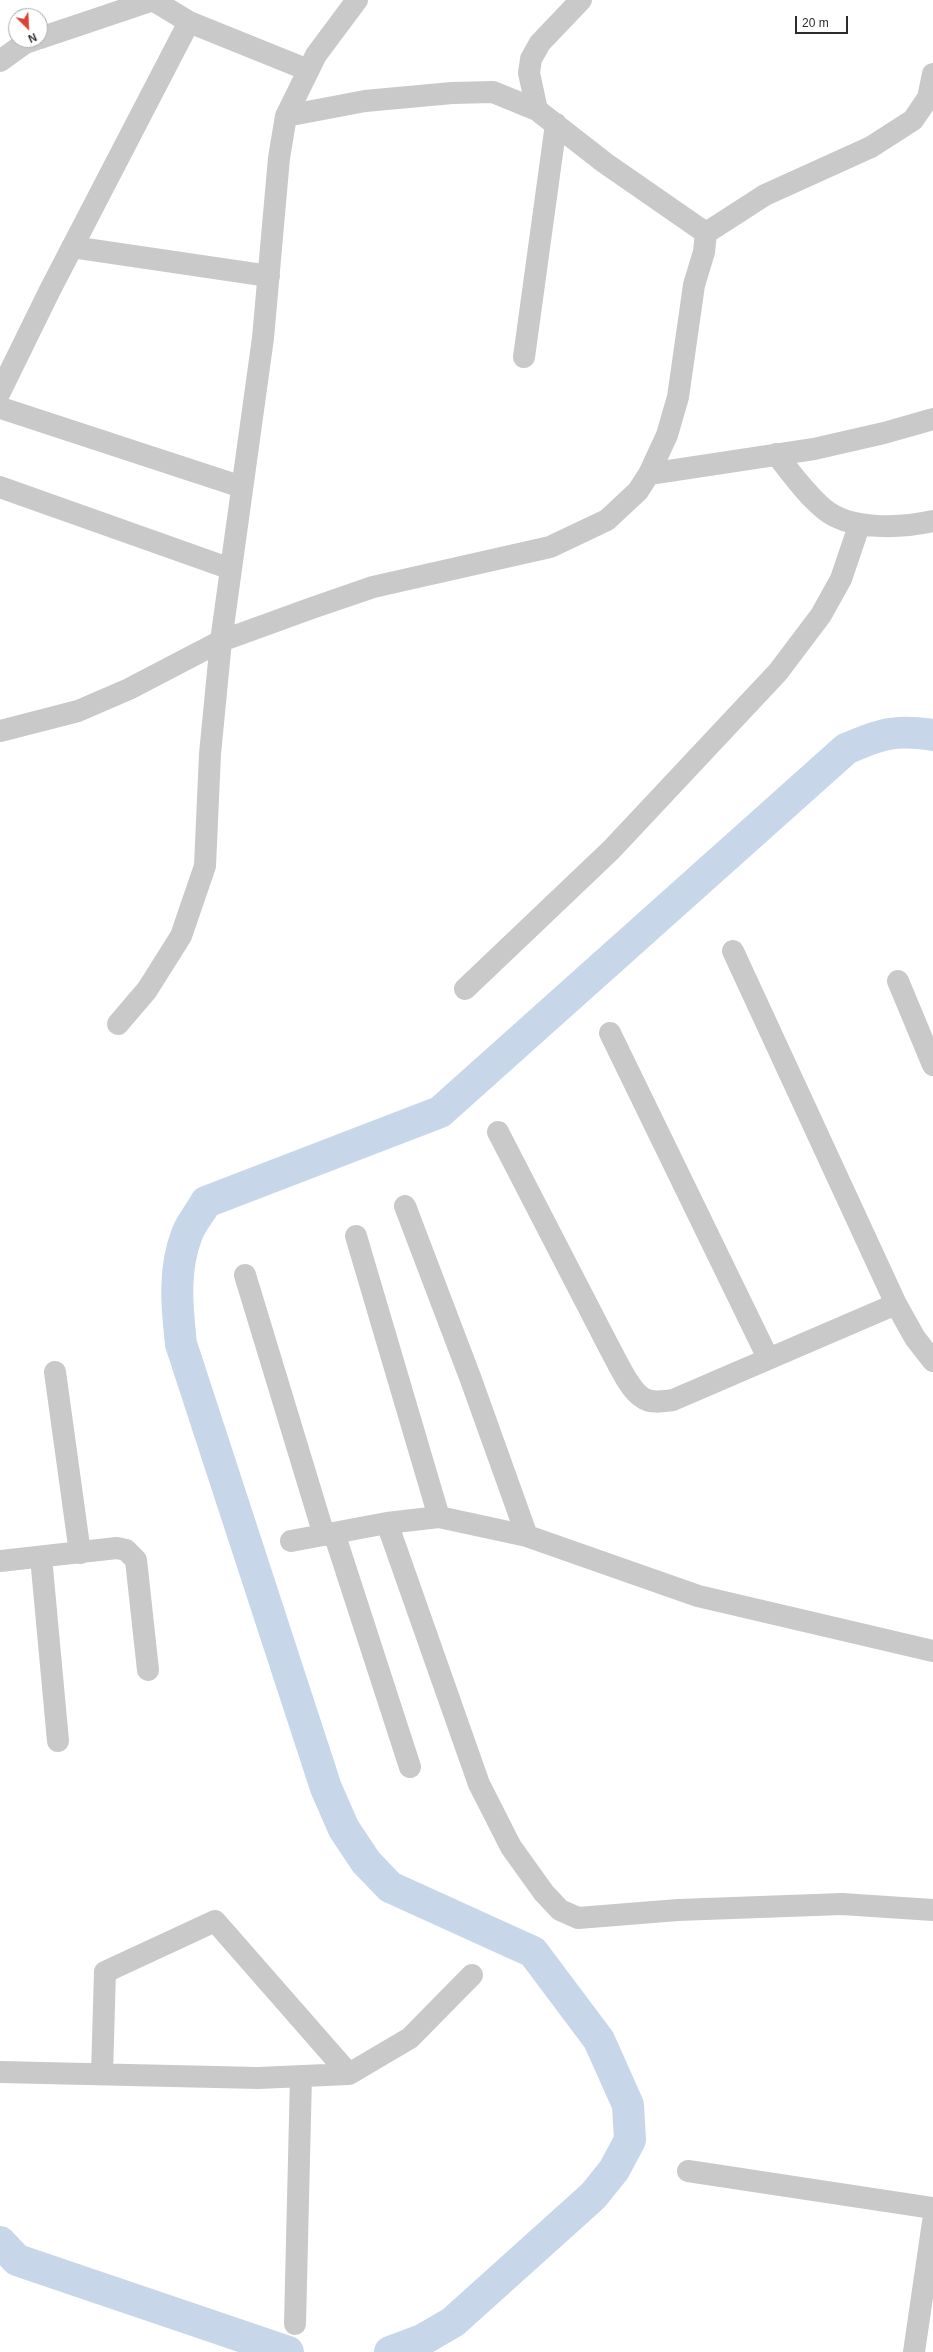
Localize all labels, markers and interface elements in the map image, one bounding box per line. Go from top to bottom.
north arrow [8,8,48,48]
scale bar [797,8,850,34]
text: 20 m [802,16,829,30]
text: N [26,31,39,45]

